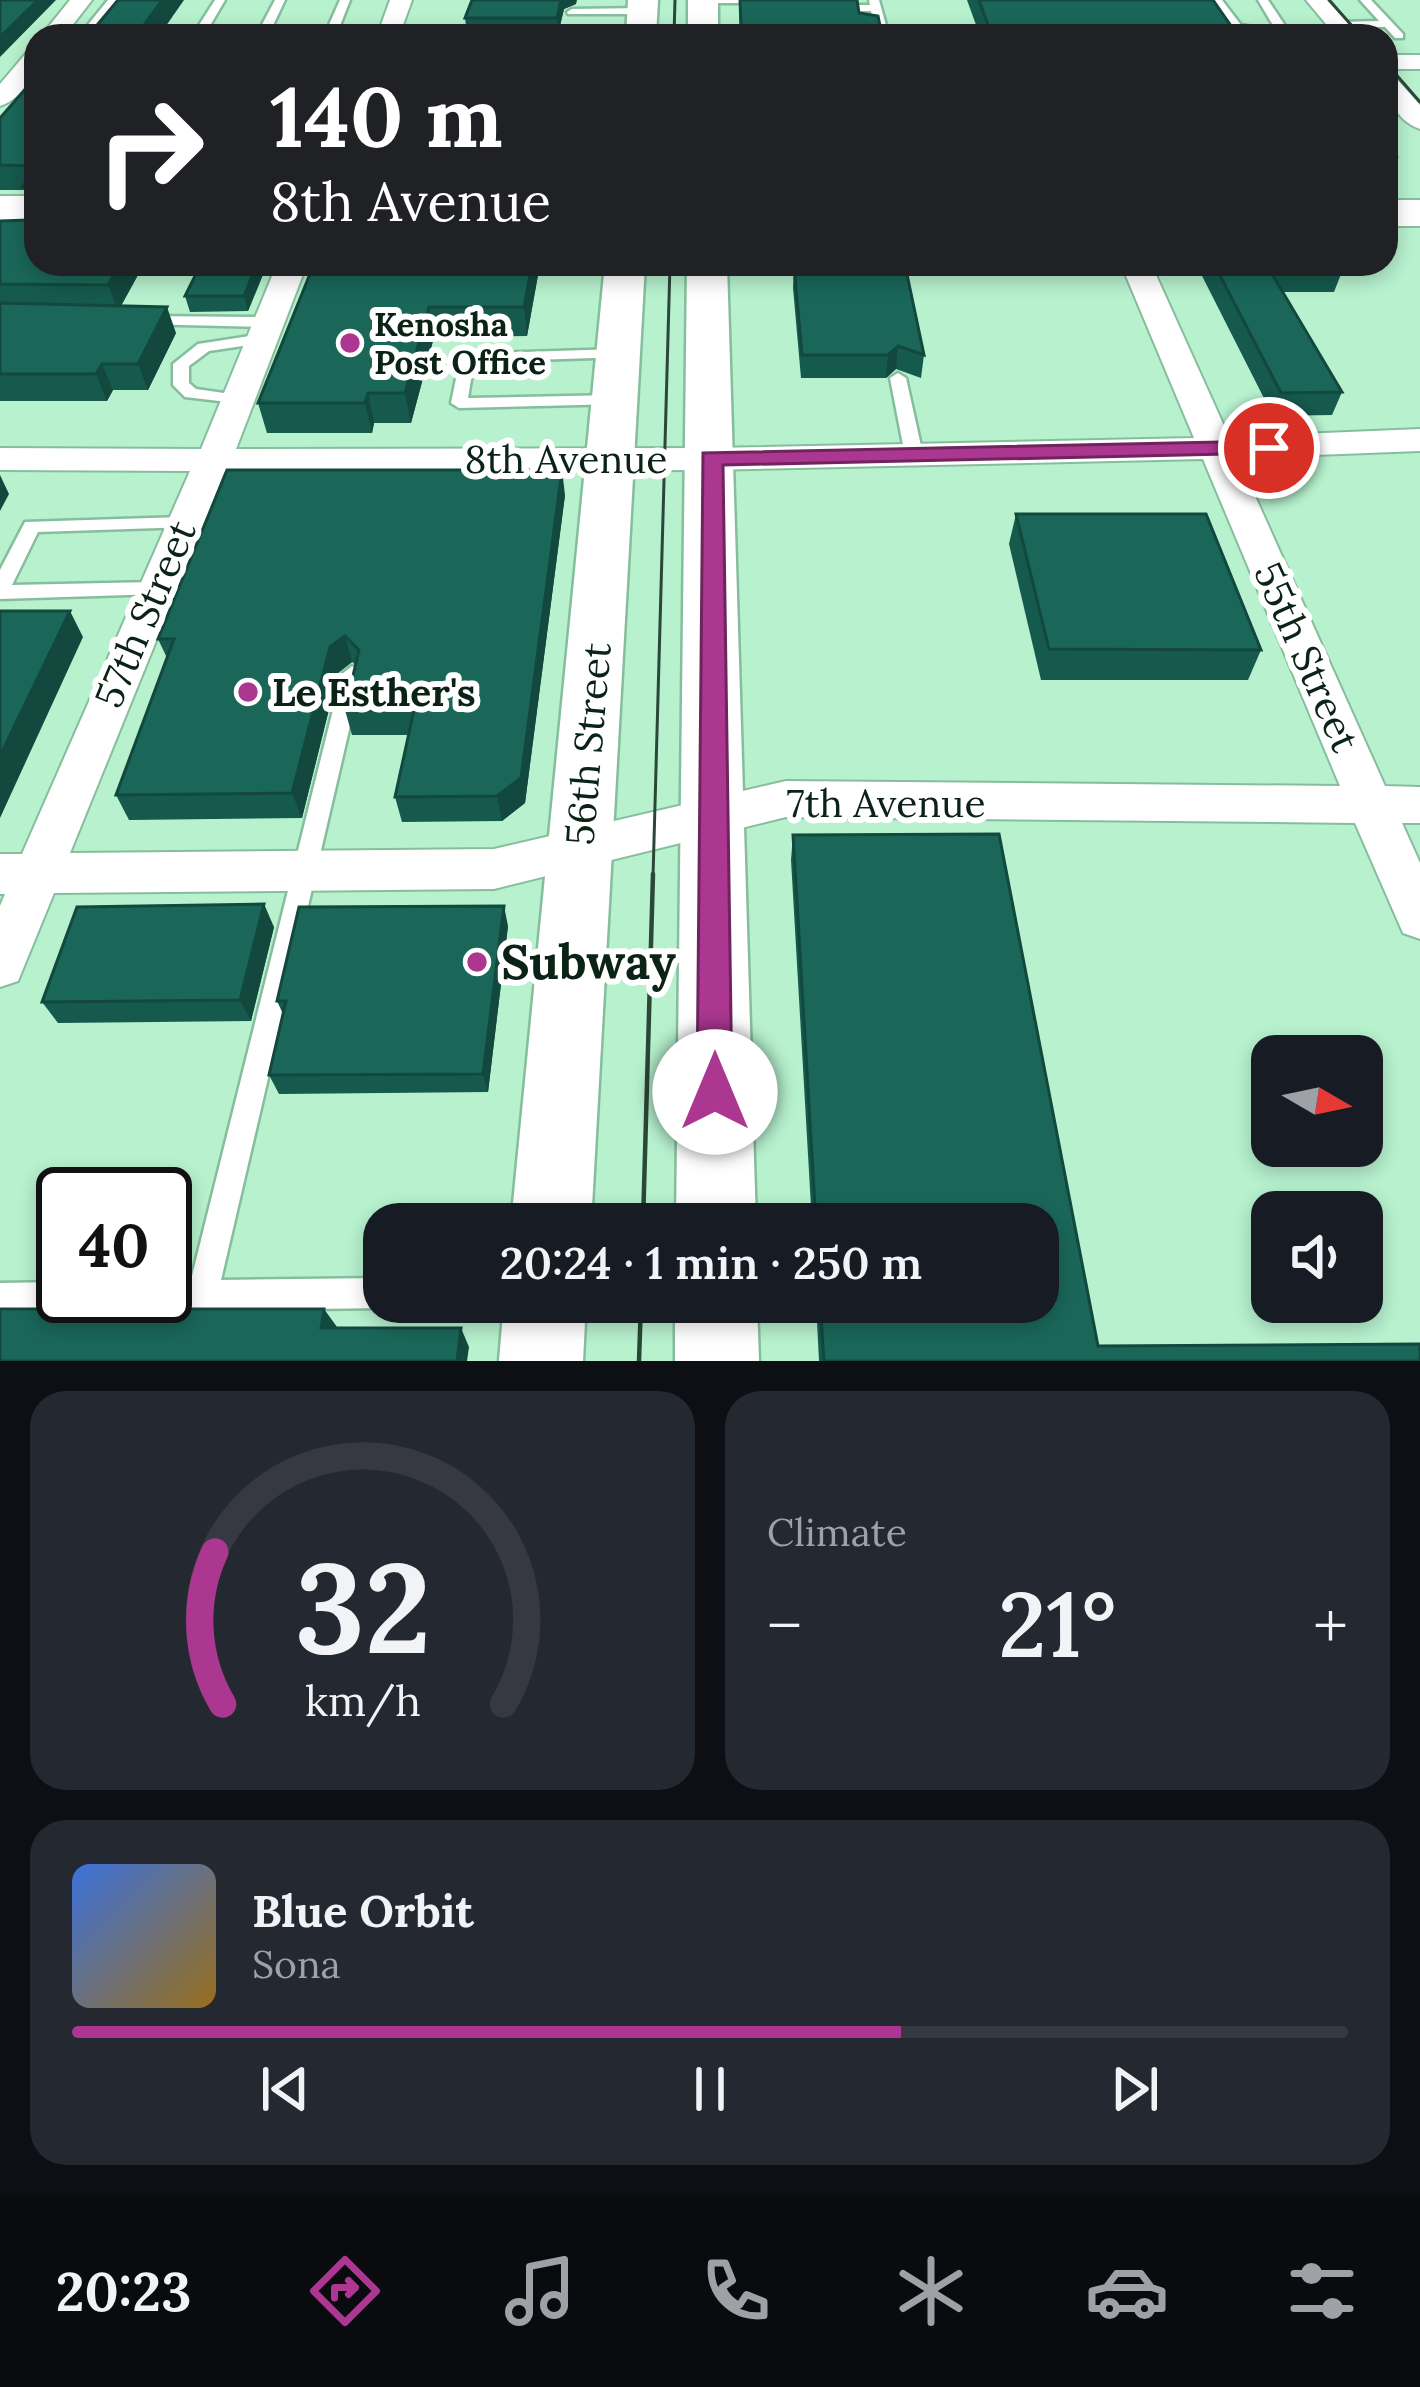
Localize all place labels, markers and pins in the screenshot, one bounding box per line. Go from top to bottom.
place label: Kenosha Post Office [374,303,546,383]
marker: Kenosha Post Office [337,330,363,356]
pin [1218,397,1320,499]
place label: Le Esther's [272,667,476,717]
marker: Le Esther's [235,679,261,705]
place label: Subway [501,931,676,992]
marker: Subway [464,949,490,975]

